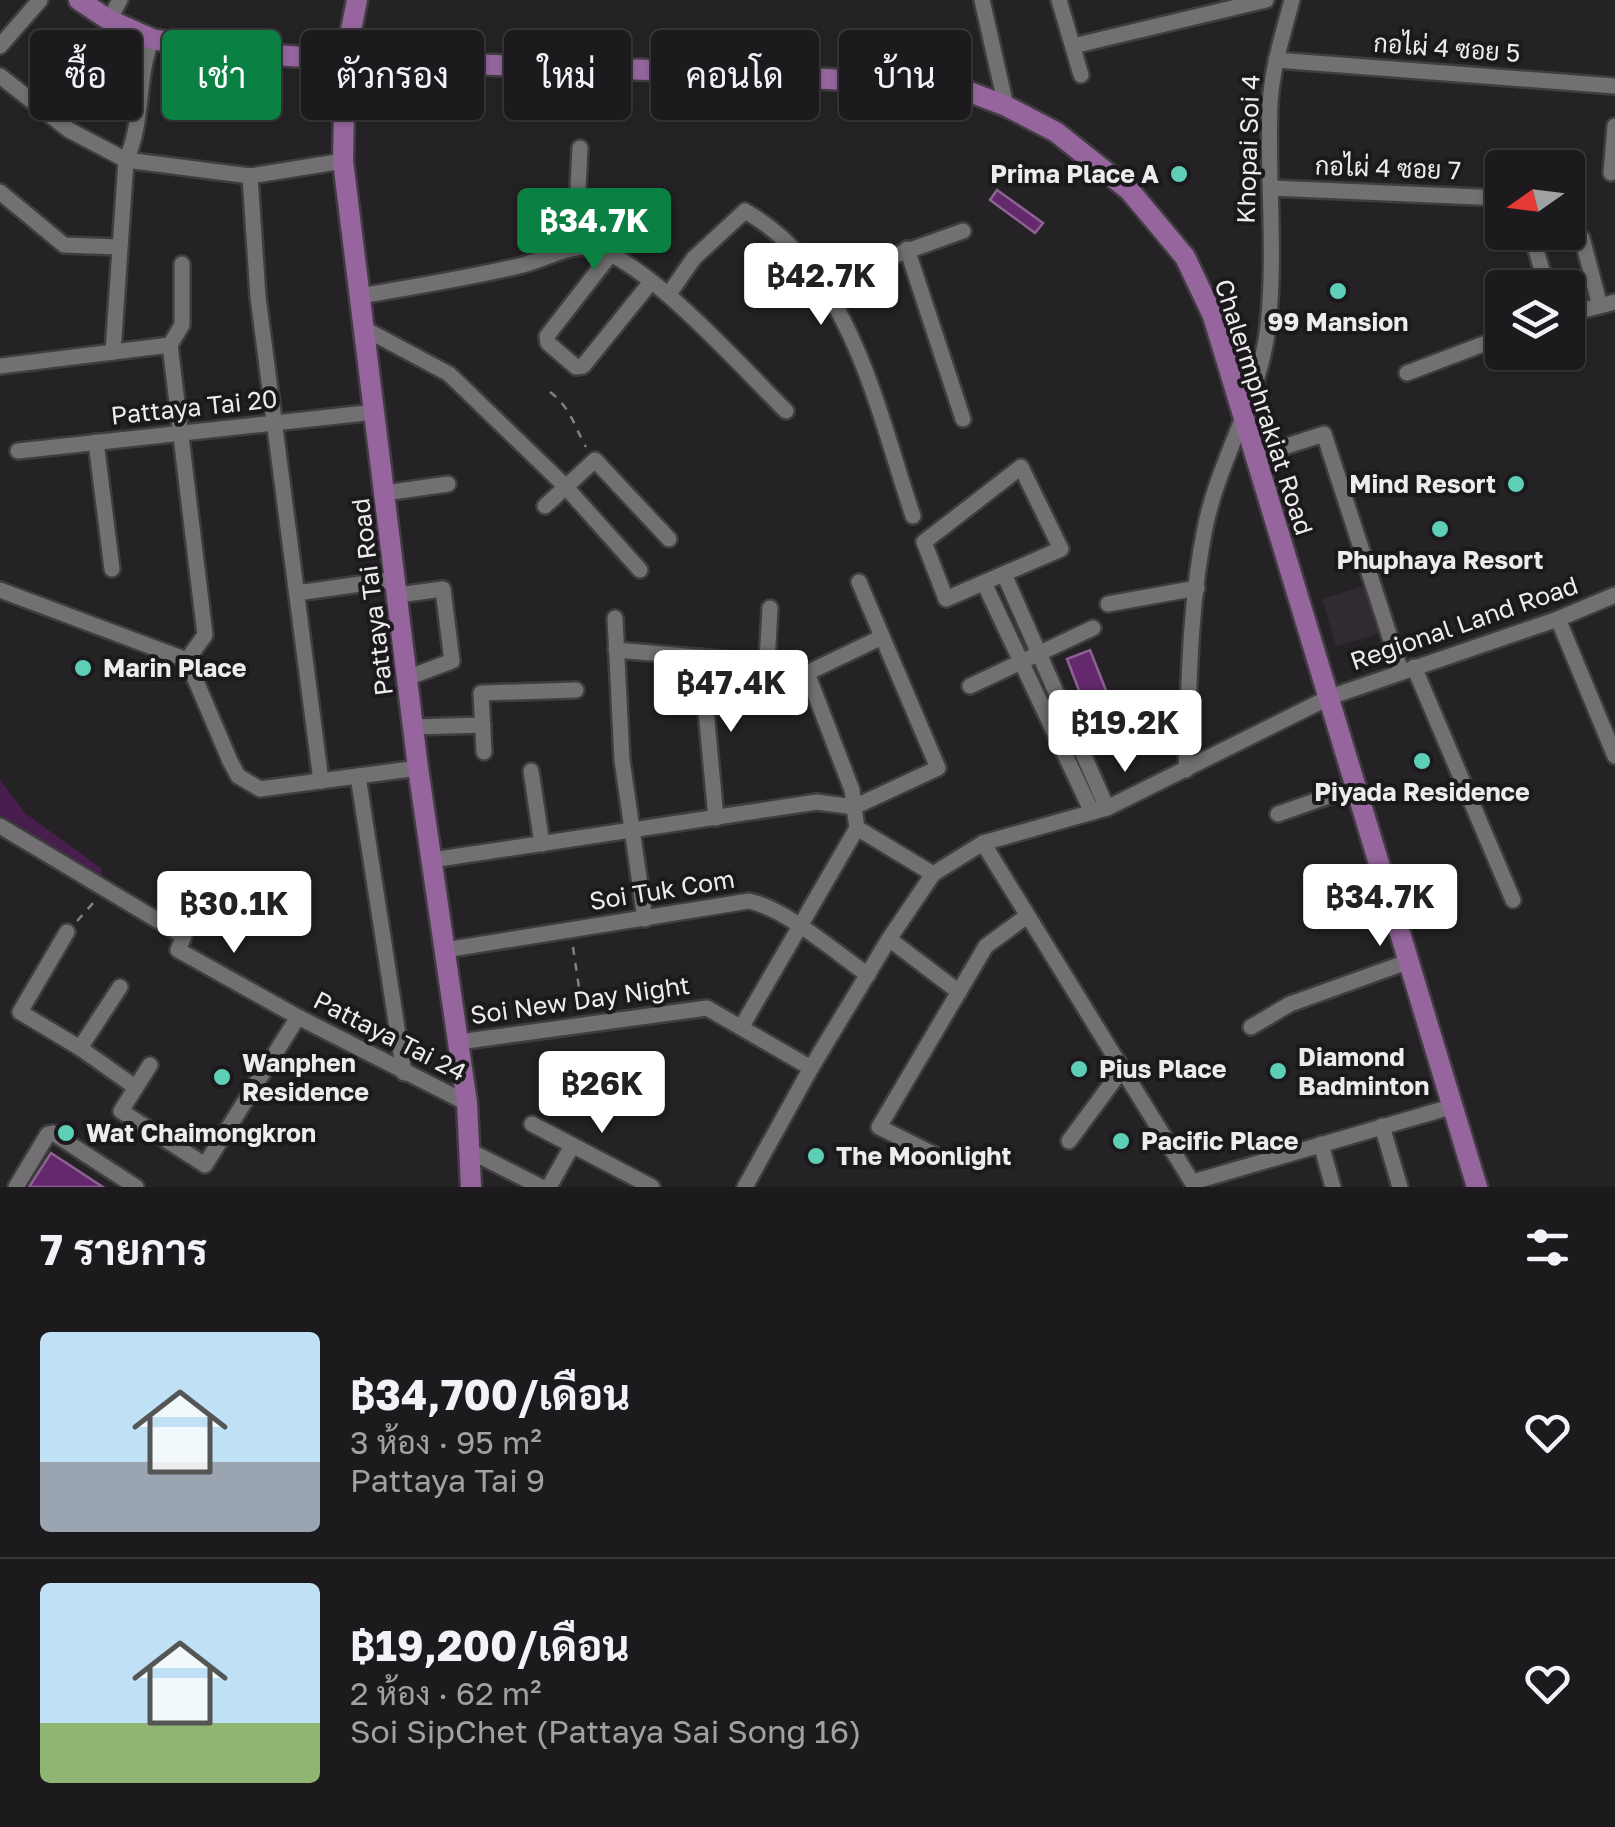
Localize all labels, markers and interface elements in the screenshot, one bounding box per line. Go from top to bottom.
street label: กอไผ่ 4 ซอย 5 [1373,27,1522,68]
chip: ซื้อ [30,30,142,120]
chip: เช่า [162,30,281,120]
chip: ตัวกรอง [301,30,484,120]
chip: ใหม่ [504,30,631,120]
chip: คอนโด [651,30,819,120]
chip: บ้าน [839,30,971,120]
street label: Khopai Soi 4 [1229,74,1266,224]
street label: กอไผ่ 4 ซอย 7 [1315,149,1462,186]
north arrow [1485,150,1585,250]
map controls [1485,150,1585,370]
place label: Prima Place A [990,158,1159,189]
marker: Prima Place A [1168,163,1190,185]
pin: ฿34.7K [513,188,675,273]
text: ฿34.7K [539,201,649,239]
pin: ฿42.7K [740,243,902,328]
text: ฿42.7K [766,256,876,294]
button: layers [1485,270,1585,370]
street label: Chalermphrakiat Road [1208,275,1321,539]
marker: 99 Mansion [1327,280,1349,302]
place label: 99 Mansion [1268,306,1408,337]
street label: Pattaya Tai 20 [109,382,279,431]
place label: Mind Resort [1349,468,1496,499]
marker: Mind Resort [1505,473,1527,495]
street label: Pattaya Tai Road [344,497,399,697]
marker: Phuphaya Resort [1429,518,1451,540]
place label: Phuphaya Resort [1336,544,1544,575]
street label: Regional Land Road [1346,569,1582,676]
pin: ฿47.4K [650,650,812,735]
place label: Marin Place [103,652,246,683]
marker: Marin Place [72,657,94,679]
text: ฿47.4K [676,663,786,701]
pin: ฿19.2K [1044,690,1206,775]
text: ฿19.2K [1070,703,1180,741]
marker: Piyada Residence [1411,750,1433,772]
place label: Piyada Residence [1314,776,1530,807]
street label: Soi Tuk Com [587,863,737,916]
pin: ฿34.7K [1299,864,1461,949]
pin: ฿30.1K [153,871,315,956]
text: ฿34.7K [1325,877,1435,915]
text: ฿30.1K [179,884,289,922]
street label: Soi New Day Night [468,969,692,1030]
street label: Pattaya Tai 24 [309,984,472,1087]
place label: Diamond Badminton [1298,1041,1429,1101]
place label: Wanphen Residence [242,1047,369,1107]
pin: ฿26K [543,1051,661,1136]
place label: Pius Place [1099,1053,1226,1084]
marker: Pius Place [1068,1058,1090,1080]
marker: Diamond Badminton [1267,1060,1289,1082]
text: ฿26K [561,1064,643,1102]
marker: Wanphen Residence [211,1066,233,1088]
place label: Wat Chaimongkron [86,1117,316,1148]
marker: Wat Chaimongkron [55,1122,77,1144]
place label: Pacific Place [1141,1125,1298,1156]
marker: Pacific Place [1110,1130,1132,1152]
place label: The Moonlight [836,1140,1011,1171]
marker: The Moonlight [805,1145,827,1167]
icon: filters [1520,1220,1575,1275]
text: 7 รายการ [40,1224,208,1274]
text: ฿34,700/เดือน [350,1369,630,1419]
icon: home [120,1372,240,1492]
icon: heart [1520,1405,1575,1460]
text: 3 ห้อง · 95 m² [350,1423,542,1461]
text: Pattaya Tai 9 [350,1461,545,1499]
text: ฿19,200/เดือน [350,1620,629,1670]
icon: home [120,1623,240,1743]
icon: heart [1520,1656,1575,1711]
text: 2 ห้อง · 62 m² [350,1674,542,1712]
text: Soi SipChet (Pattaya Sai Song 16) [350,1712,861,1750]

